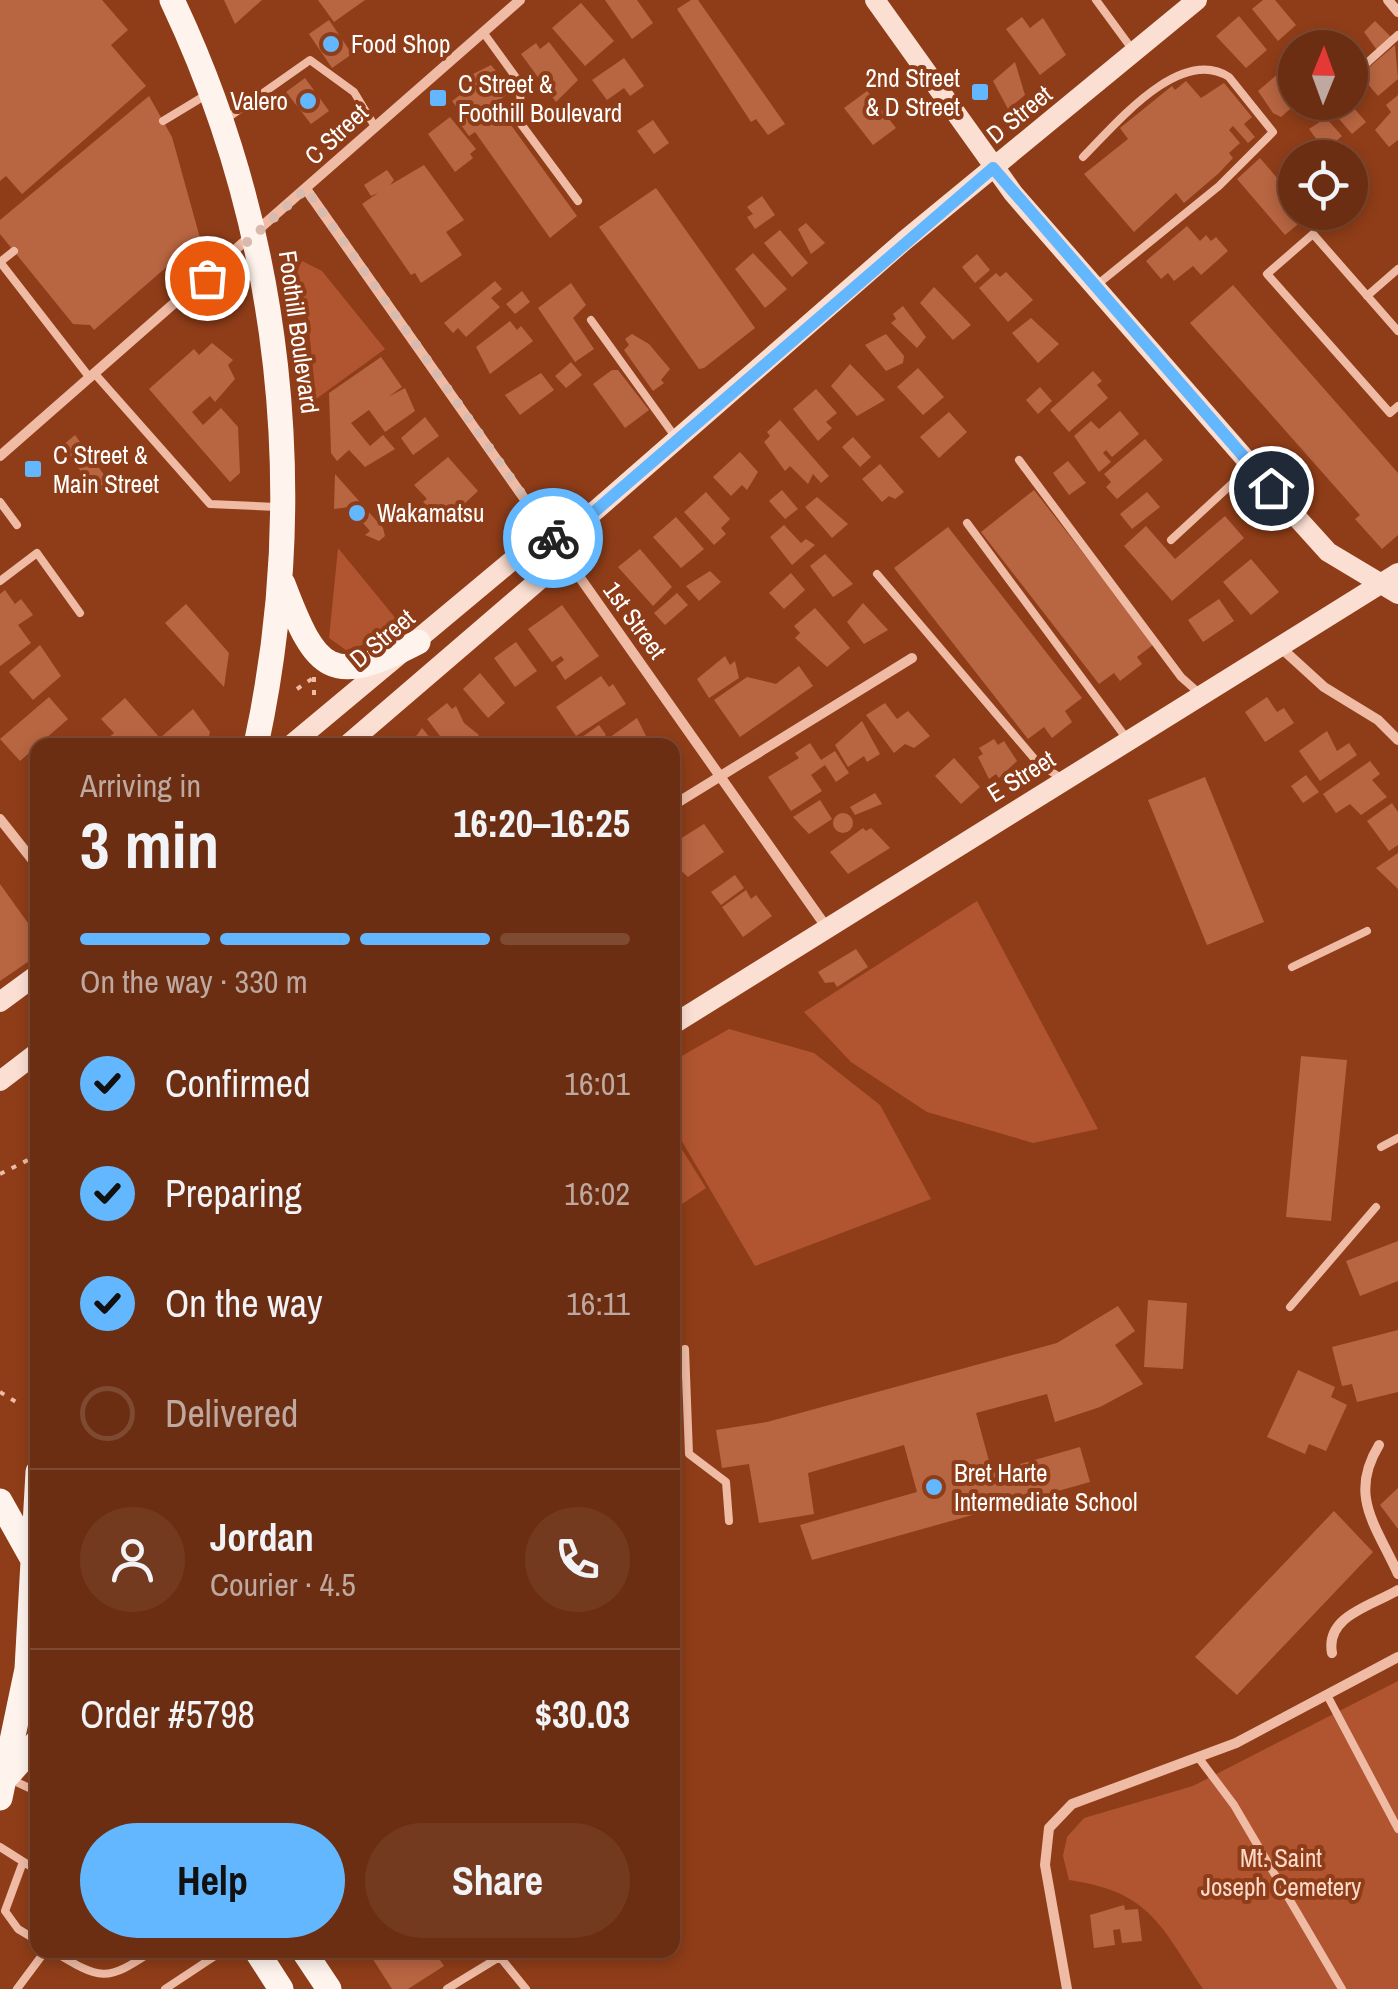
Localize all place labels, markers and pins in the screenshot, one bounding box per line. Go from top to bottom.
place label: Food Shop [351,27,450,61]
marker: Food Shop [320,33,342,55]
place label: 2nd Street & D Street [865,61,960,124]
place label: C Street & Foothill Boulevard [458,67,622,130]
marker: 2nd Street & D Street [969,81,991,103]
place label: Valero [230,84,288,118]
marker: C Street & Foothill Boulevard [427,87,449,109]
marker: Valero [297,90,319,112]
pin [165,236,250,321]
place label: C Street & Main Street [53,438,159,501]
pin [1229,446,1314,531]
marker: C Street & Main Street [22,458,44,480]
place label: Wakamatsu [377,496,484,530]
marker: Wakamatsu [346,502,368,524]
place label: Bret Harte Intermediate School [954,1456,1137,1519]
marker: Bret Harte Intermediate School [923,1476,945,1498]

